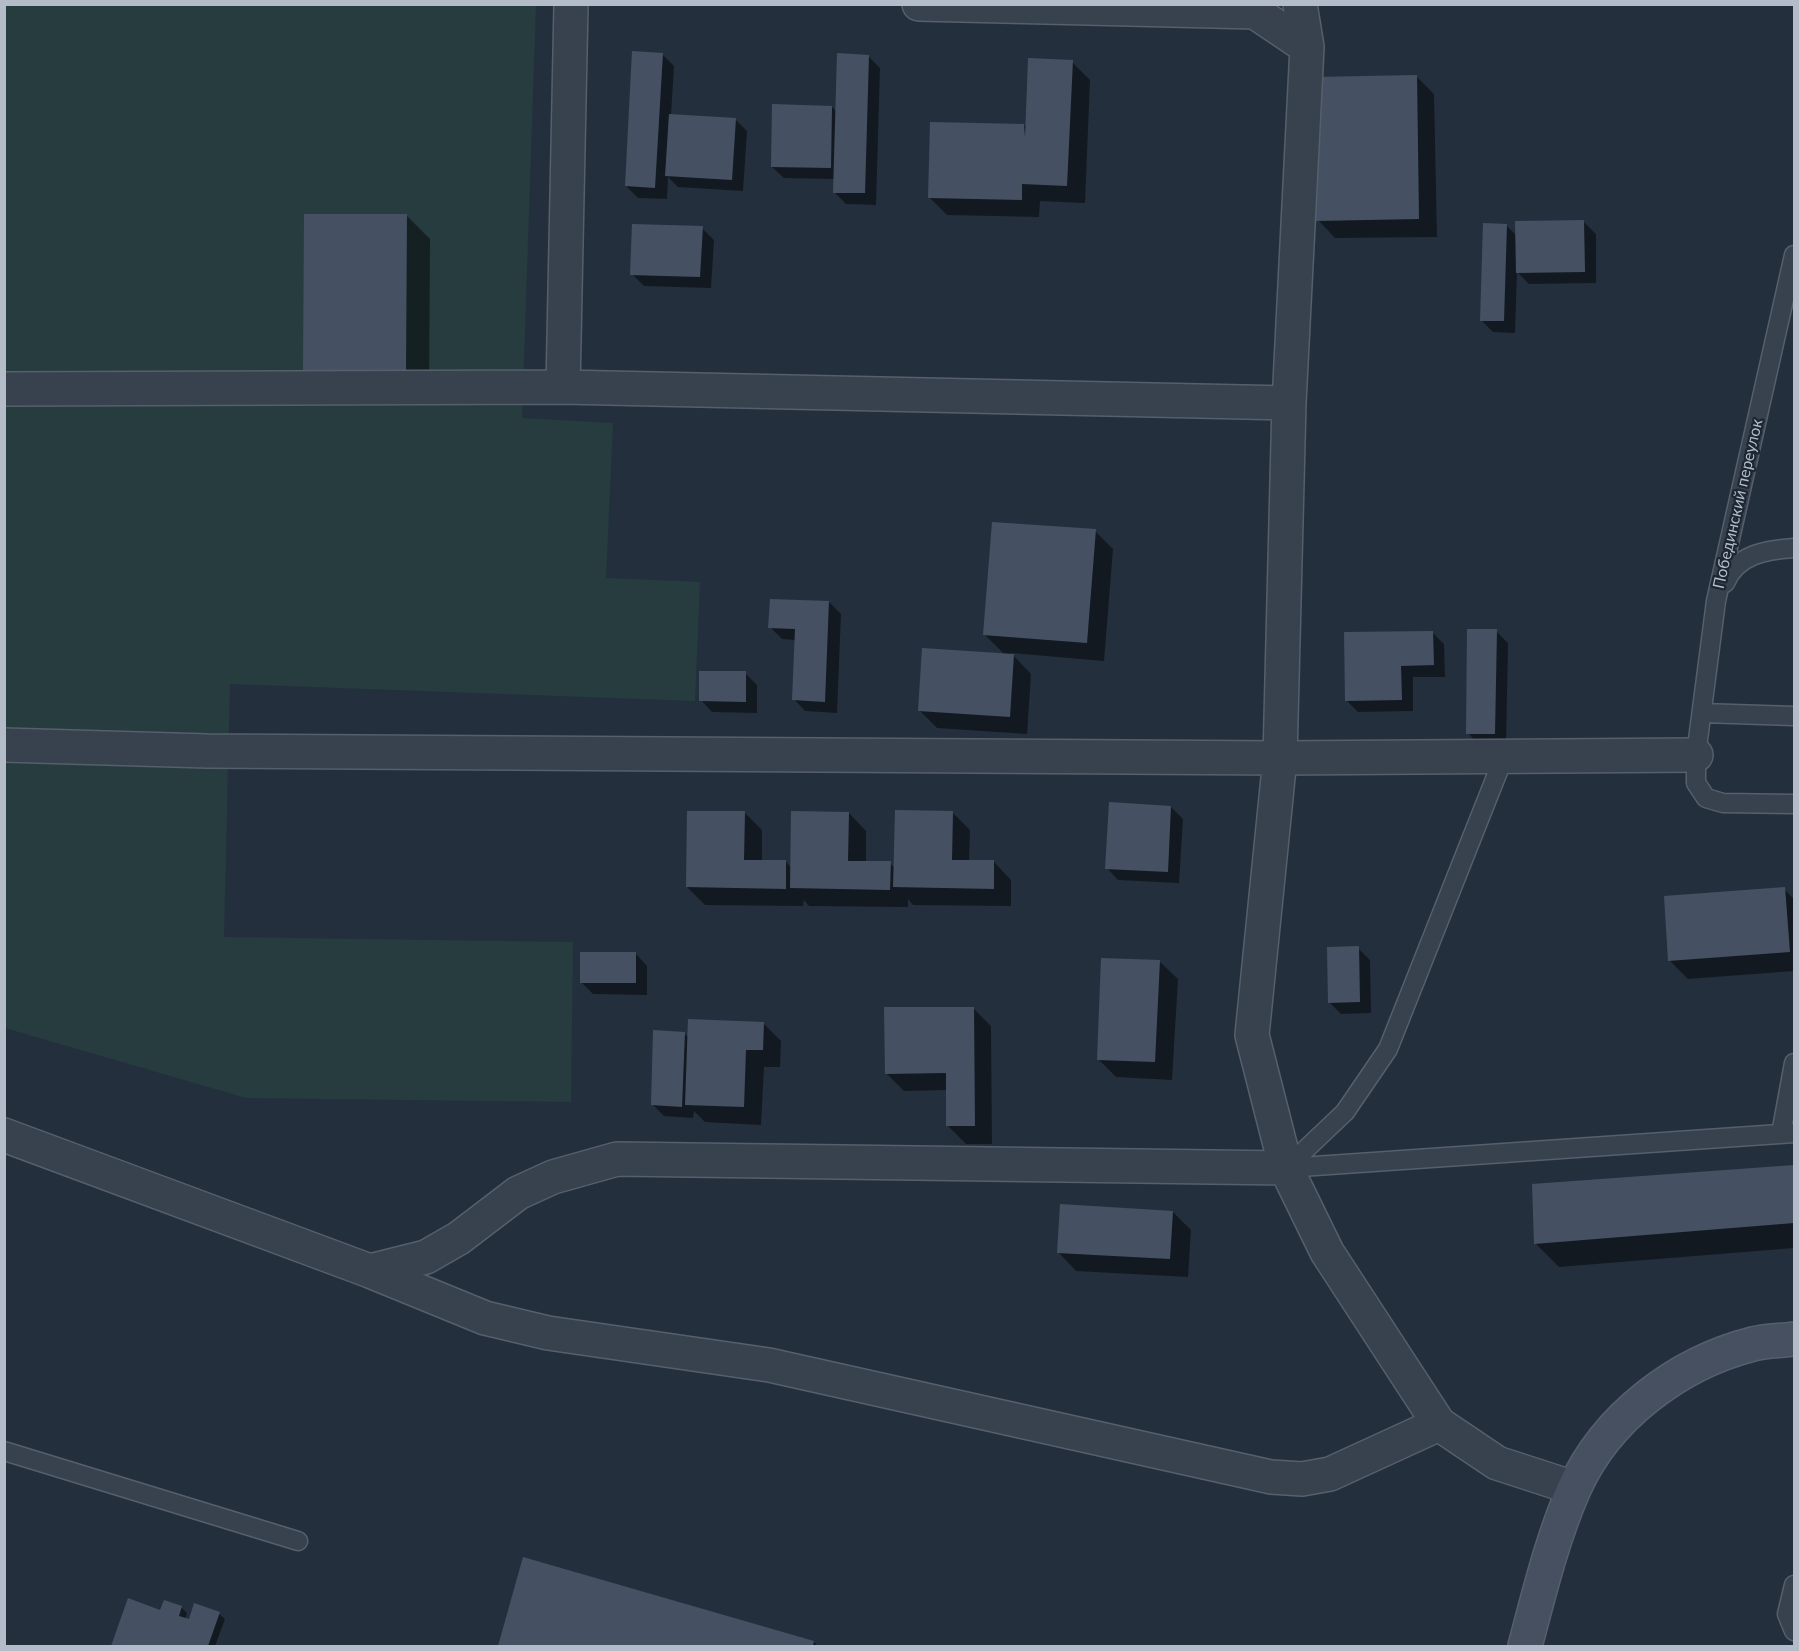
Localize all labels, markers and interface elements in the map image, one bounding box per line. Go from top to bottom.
street label: Побединский переулок [1709,417,1767,591]

